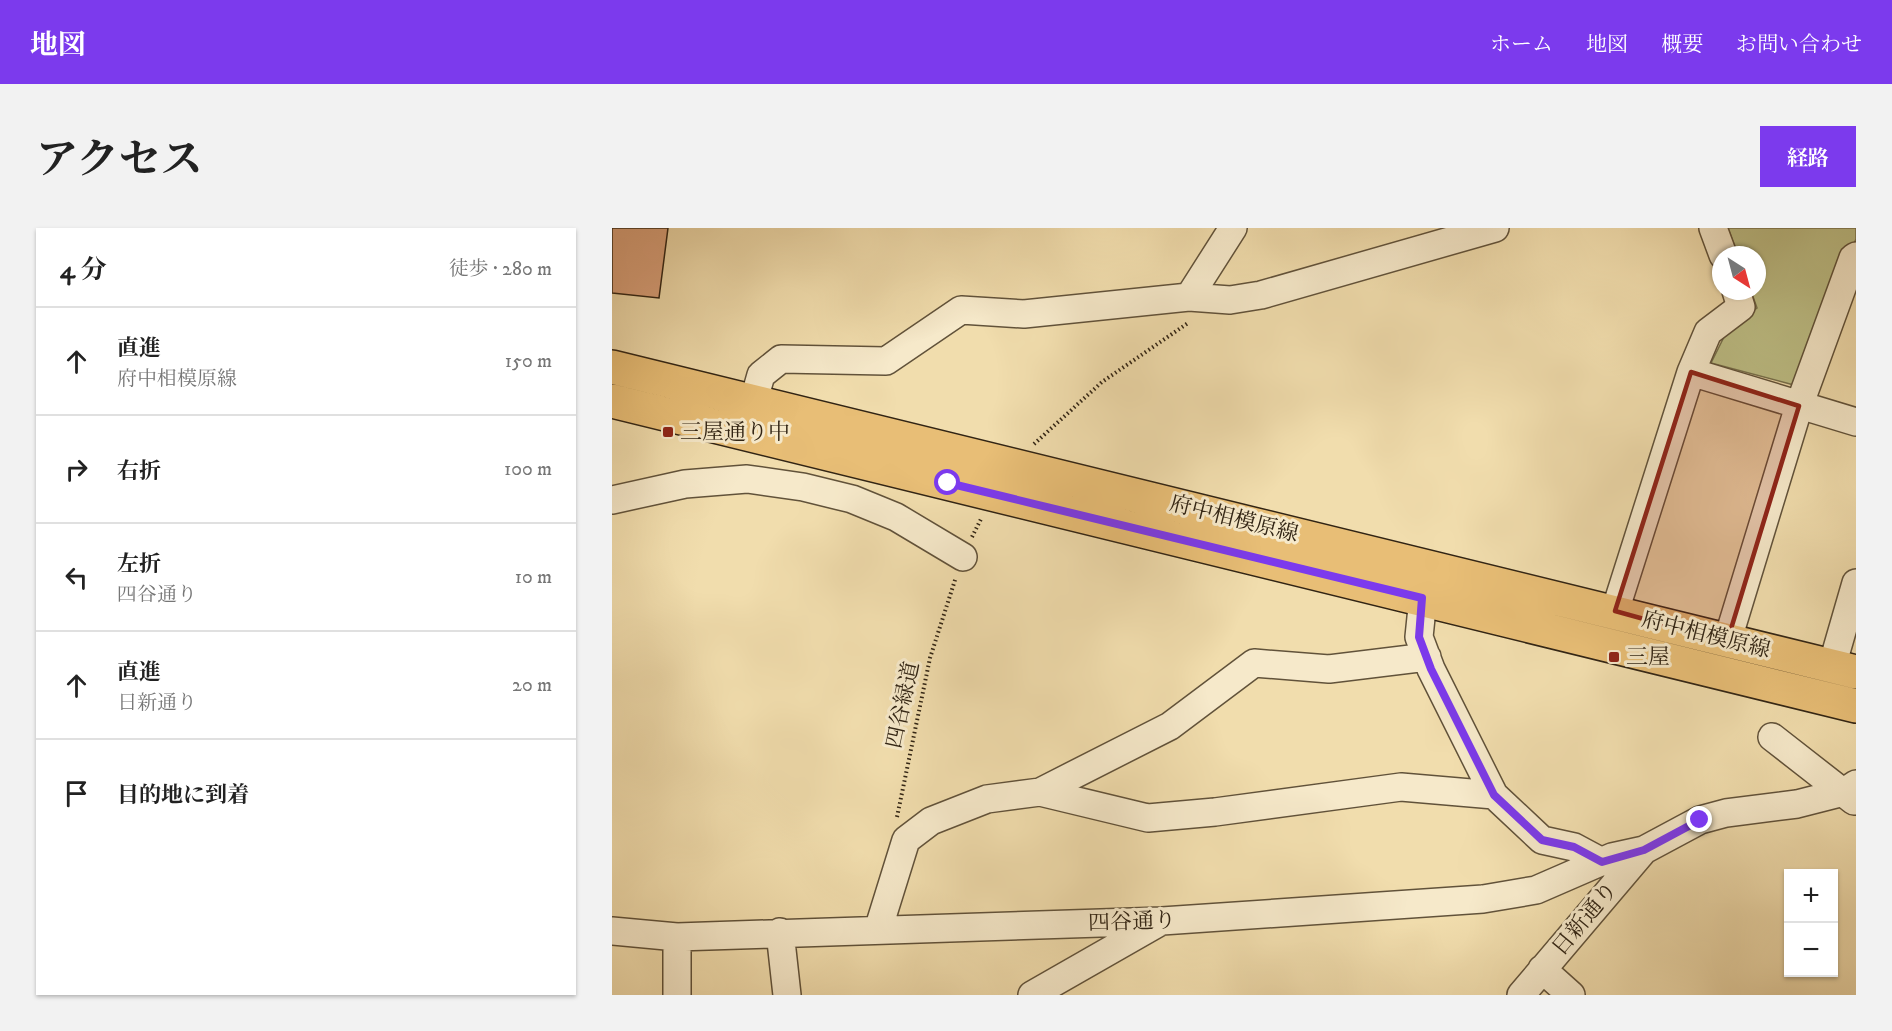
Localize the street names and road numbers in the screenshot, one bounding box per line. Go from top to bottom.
street label: 府中相模原線 [1167,490,1301,548]
street label: 府中相模原線 [1639,606,1773,664]
street label: 四谷緑道 [881,659,925,751]
street label: 日新通り [1546,877,1624,961]
street label: 四谷通り [1088,907,1176,937]

